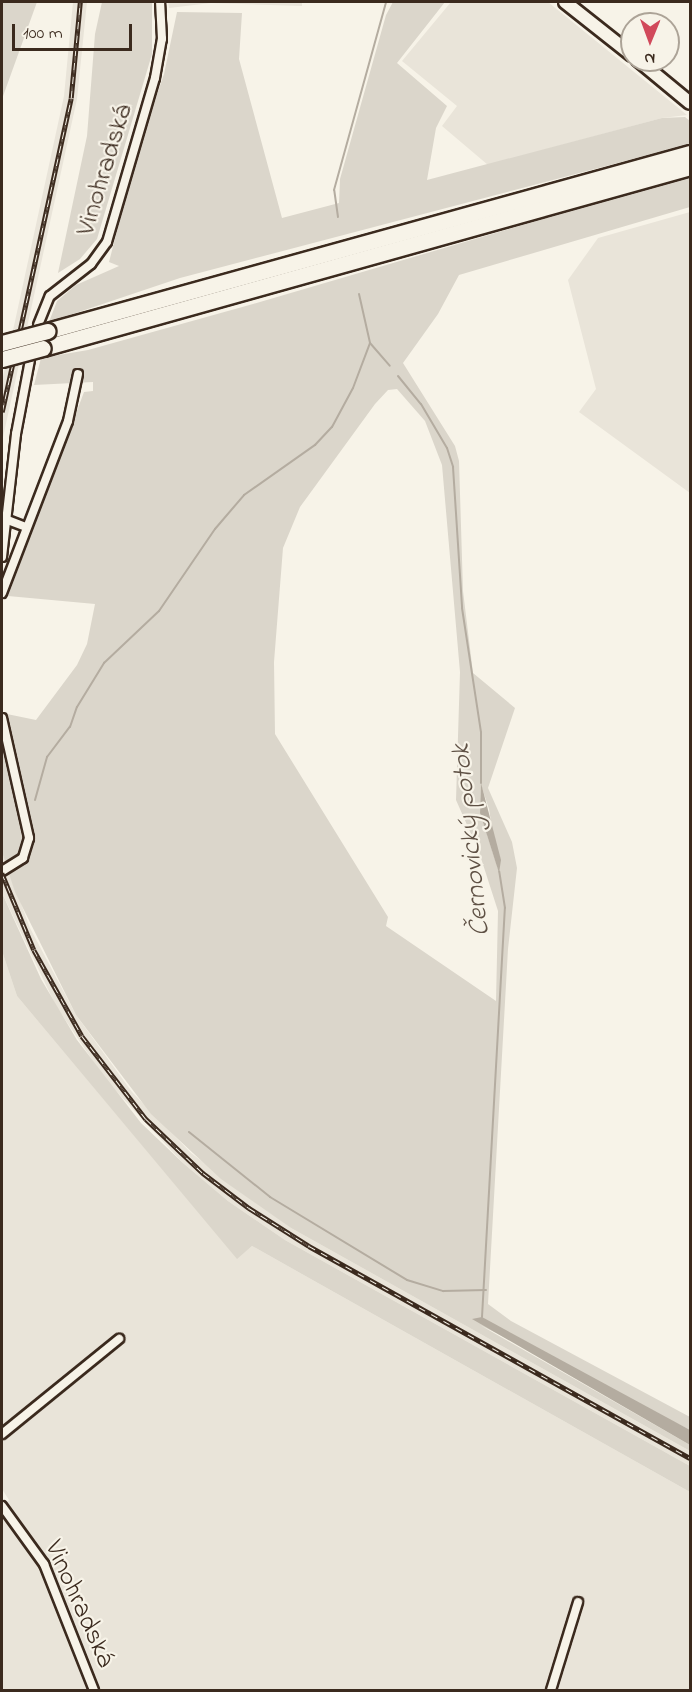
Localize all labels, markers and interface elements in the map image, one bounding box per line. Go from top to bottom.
scale bar [15,12,135,50]
north arrow [620,12,680,72]
text: 100 m [23,21,63,47]
text: N [644,46,655,70]
street label: Vinohradská [70,100,140,240]
water label: Černovický potok [445,742,499,938]
street label: Vinohradská [37,1535,121,1673]

